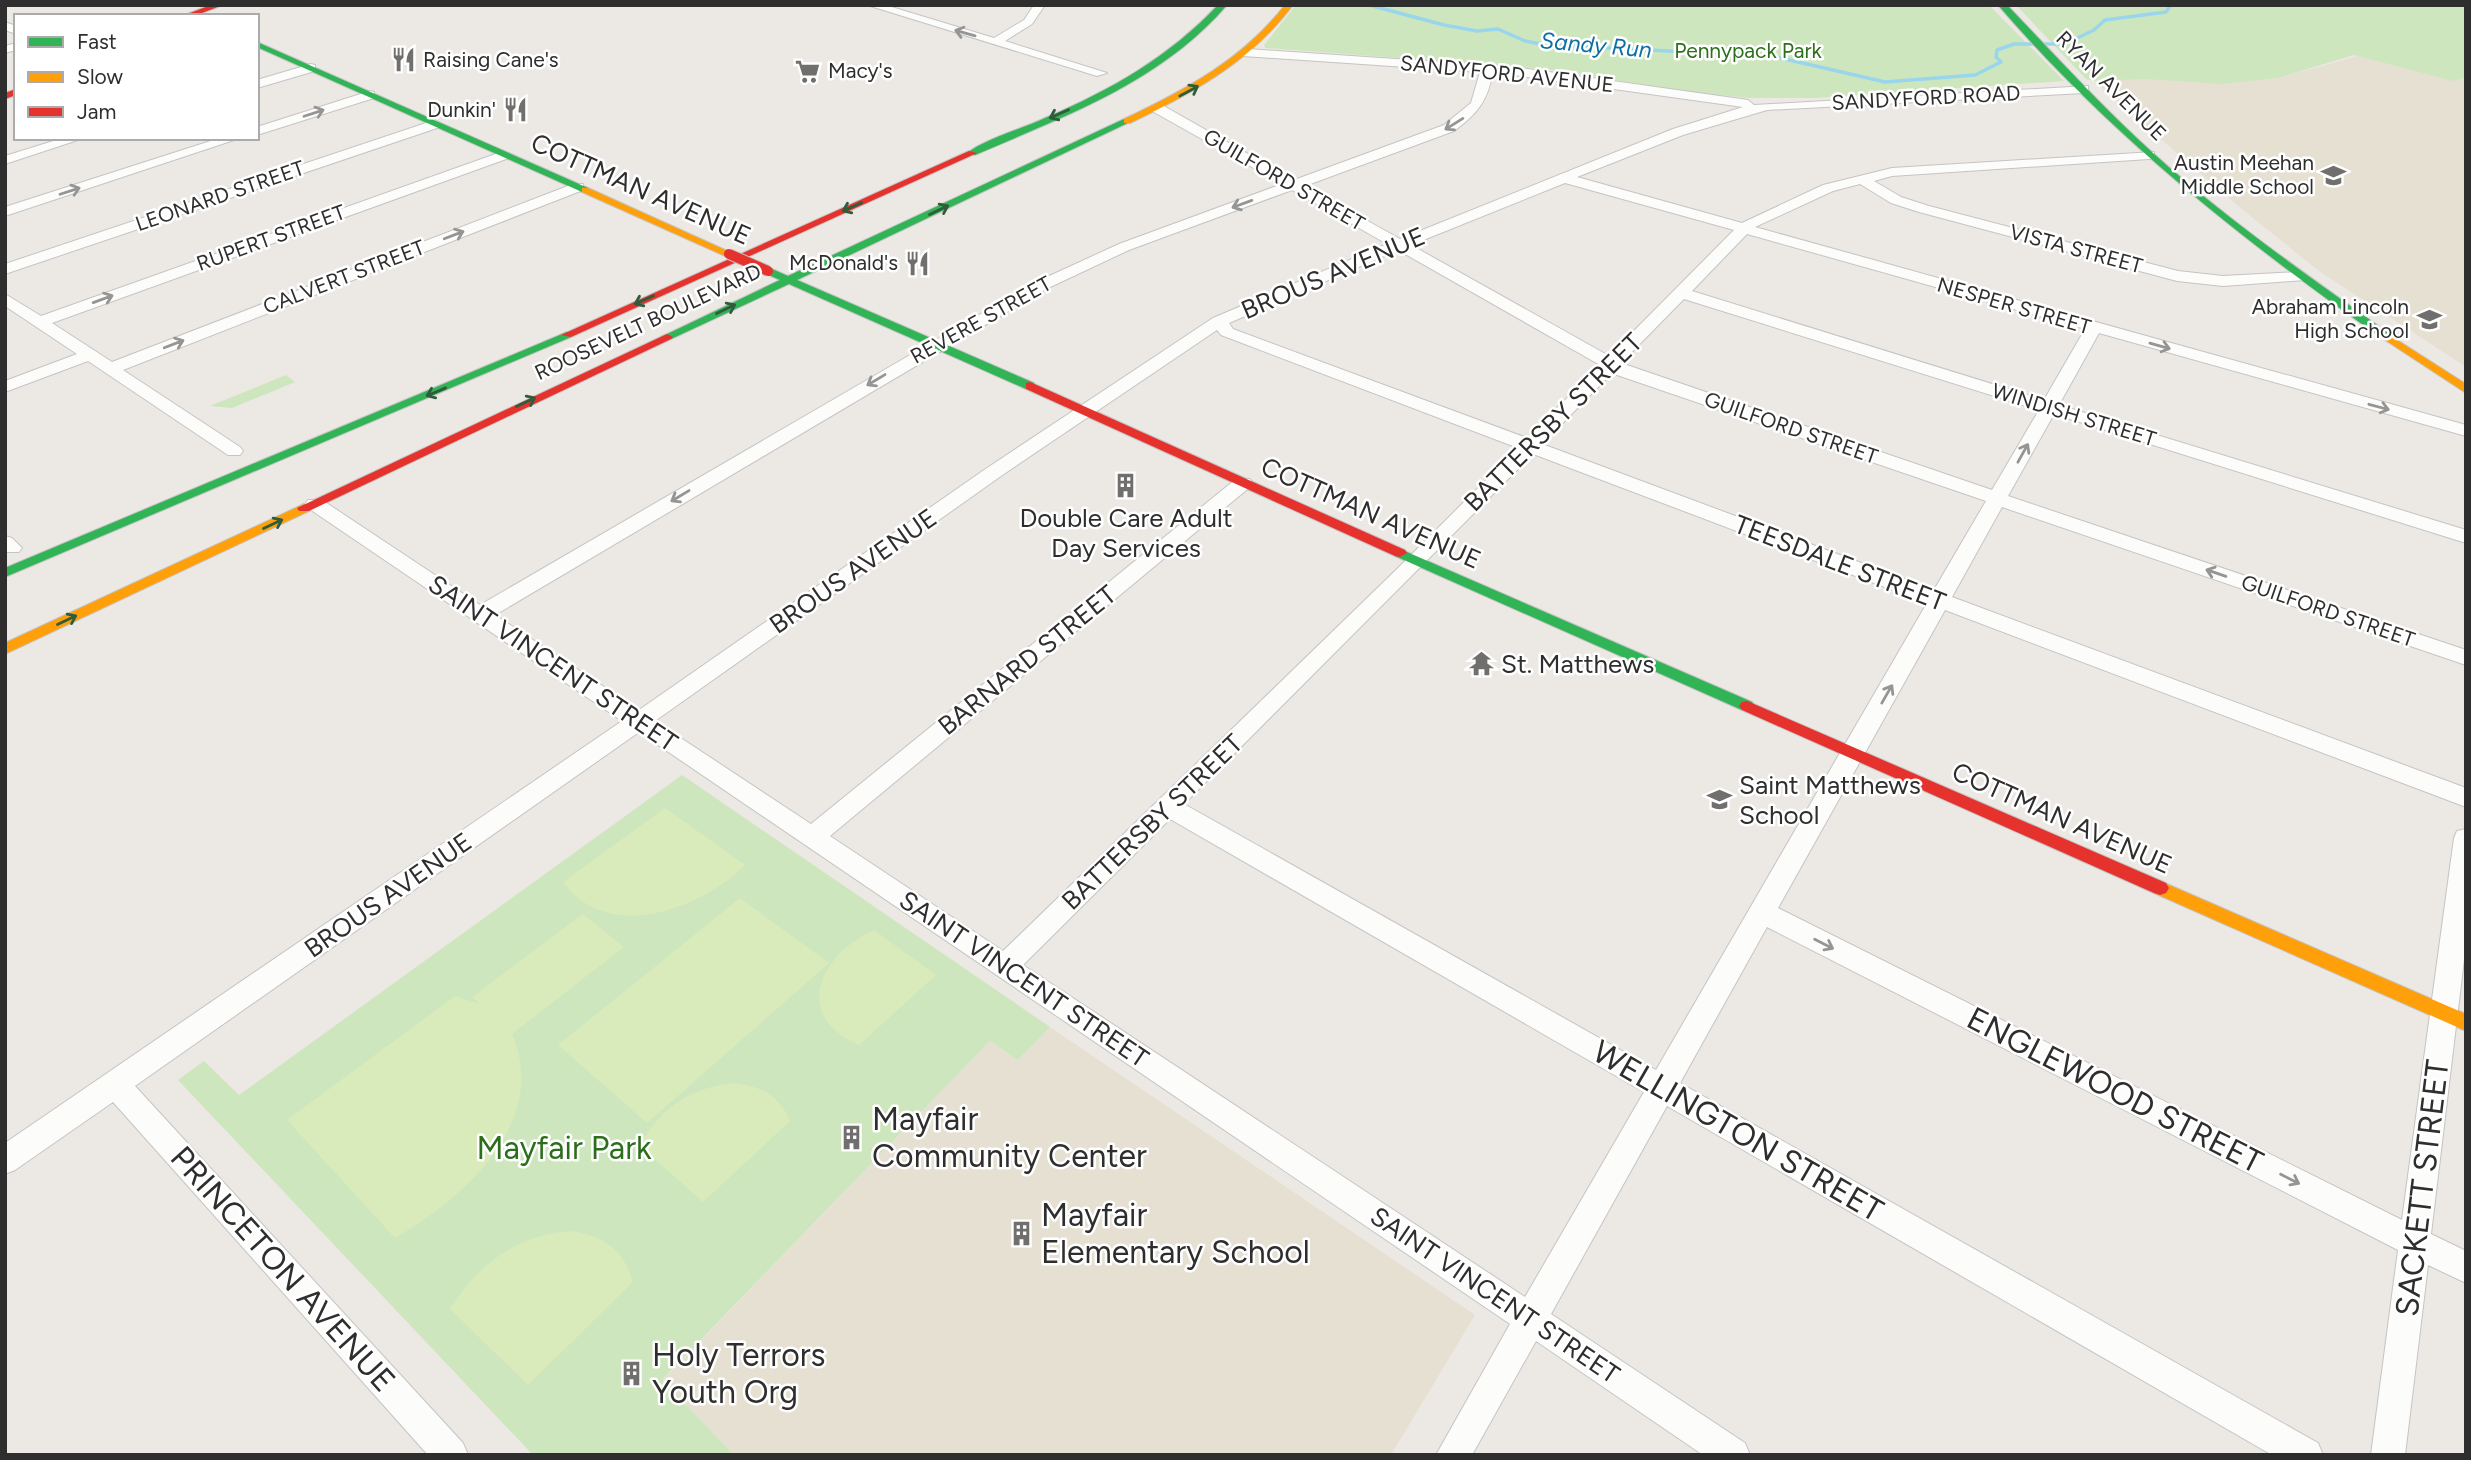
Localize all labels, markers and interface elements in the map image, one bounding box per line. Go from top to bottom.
legend [14,14,259,140]
one-way arrow [954,25,976,38]
street label: RYAN AVENUE [2051,25,2172,146]
water label: Sandy Run [1539,26,1653,64]
text: Fast [77,29,117,54]
park label: Pennypack Park [1674,38,1823,63]
restaurant icon: Raising Cane's [389,46,417,74]
place label: Raising Cane's [423,47,559,72]
street label: SANDYFORD AVENUE [1399,50,1615,97]
supermarket icon: Macy's [794,57,822,85]
place label: Macy's [828,58,893,83]
text: Slow [77,64,123,89]
street label: SANDYFORD ROAD [1831,80,2021,115]
one-way arrow [1178,84,1199,98]
restaurant icon: Dunkin' [502,96,530,124]
place label: Dunkin' [427,97,496,122]
text: Jam [77,99,116,124]
one-way arrow [303,106,325,119]
one-way arrow [1049,108,1071,121]
one-way arrow [1445,116,1464,131]
street label: GUILFORD STREET [1199,123,1370,236]
street label: COTTMAN AVENUE [526,126,756,252]
place label: Austin Meehan Middle School [2174,150,2314,199]
street label: LEONARD STREET [132,155,308,236]
school or university icon: Austin Meehan Middle School [2320,161,2348,189]
one-way arrow [59,183,81,196]
street label: RUPERT STREET [193,199,349,276]
one-way arrow [1231,199,1253,212]
one-way arrow [842,201,863,214]
one-way arrow [928,203,949,216]
street label: VISTA STREET [2007,219,2146,278]
street label: BROUS AVENUE [1236,220,1430,326]
one-way arrow [443,227,464,240]
street label: CALVERT STREET [259,234,429,319]
restaurant icon: McDonald's [904,249,932,277]
place label: McDonald's [789,250,898,275]
street label: ROOSEVELT BOULEVARD [531,258,765,385]
street label: REVERE STREET [906,270,1056,369]
street label: NESPER STREET [1934,272,2094,340]
one-way arrow [92,292,114,304]
one-way arrow [634,294,656,307]
place label: Abraham Lincoln High School [2252,294,2409,343]
one-way arrow [715,301,736,315]
school or university icon: Abraham Lincoln High School [2415,305,2443,333]
street label: BATTERSBY STREET [1457,326,1649,518]
one-way arrow [162,337,184,350]
one-way arrow [2148,341,2170,354]
one-way arrow [866,374,887,387]
street label: WINDISH STREET [1989,378,2160,451]
one-way arrow [426,386,447,399]
street label: GUILFORD STREET [1701,386,1882,469]
one-way arrow [515,395,536,408]
one-way arrow [2368,402,2390,415]
one-way arrow [2016,444,2030,464]
street label: COTTMAN AVENUE [1256,450,1486,576]
building icon: Double Care Adult Day Services [1112,472,1140,500]
one-way arrow [671,489,691,503]
street label: BROUS AVENUE [763,501,943,641]
place label: Double Care Adult Day Services [1019,502,1233,564]
street label: TEESDALE STREET [1730,508,1951,618]
one-way arrow [262,516,283,530]
one-way arrow [2205,566,2227,578]
street label: SAINT VINCENT STREET [422,568,684,759]
street label: GUILFORD STREET [2238,569,2419,652]
street label: BARNARD STREET [932,578,1123,742]
one-way arrow [56,613,77,627]
place label: St. Matthews [1501,648,1654,680]
temple icon: St. Matthews [1467,650,1495,678]
one-way arrow [1880,684,1894,704]
street label: BATTERSBY STREET [1055,727,1250,917]
street label: COTTMAN AVENUE [1947,755,2177,881]
place label: Saint Matthews School [1739,769,1921,831]
school or university icon: Saint Matthews School [1705,786,1733,814]
street label: BROUS AVENUE [298,825,478,965]
street label: SAINT VINCENT STREET [893,884,1155,1075]
one-way arrow [1813,937,1834,951]
street label: ENGLEWOOD STREET [1961,999,2270,1181]
street label: WELLINGTON STREET [1586,1032,1890,1230]
street label: SACKETT STREET [2387,1057,2457,1319]
place label: Mayfair Community Center [872,1100,1147,1175]
building icon: Mayfair Community Center [838,1123,866,1151]
park label: Mayfair Park [476,1129,652,1167]
street label: PRINCETON AVENUE [163,1139,403,1399]
one-way arrow [2279,1172,2300,1186]
place label: Mayfair Elementary School [1041,1196,1310,1271]
street label: SAINT VINCENT STREET [1364,1200,1626,1391]
building icon: Mayfair Elementary School [1007,1219,1035,1247]
place label: Holy Terrors Youth Org [652,1336,825,1411]
building icon: Holy Terrors Youth Org [618,1359,646,1387]

